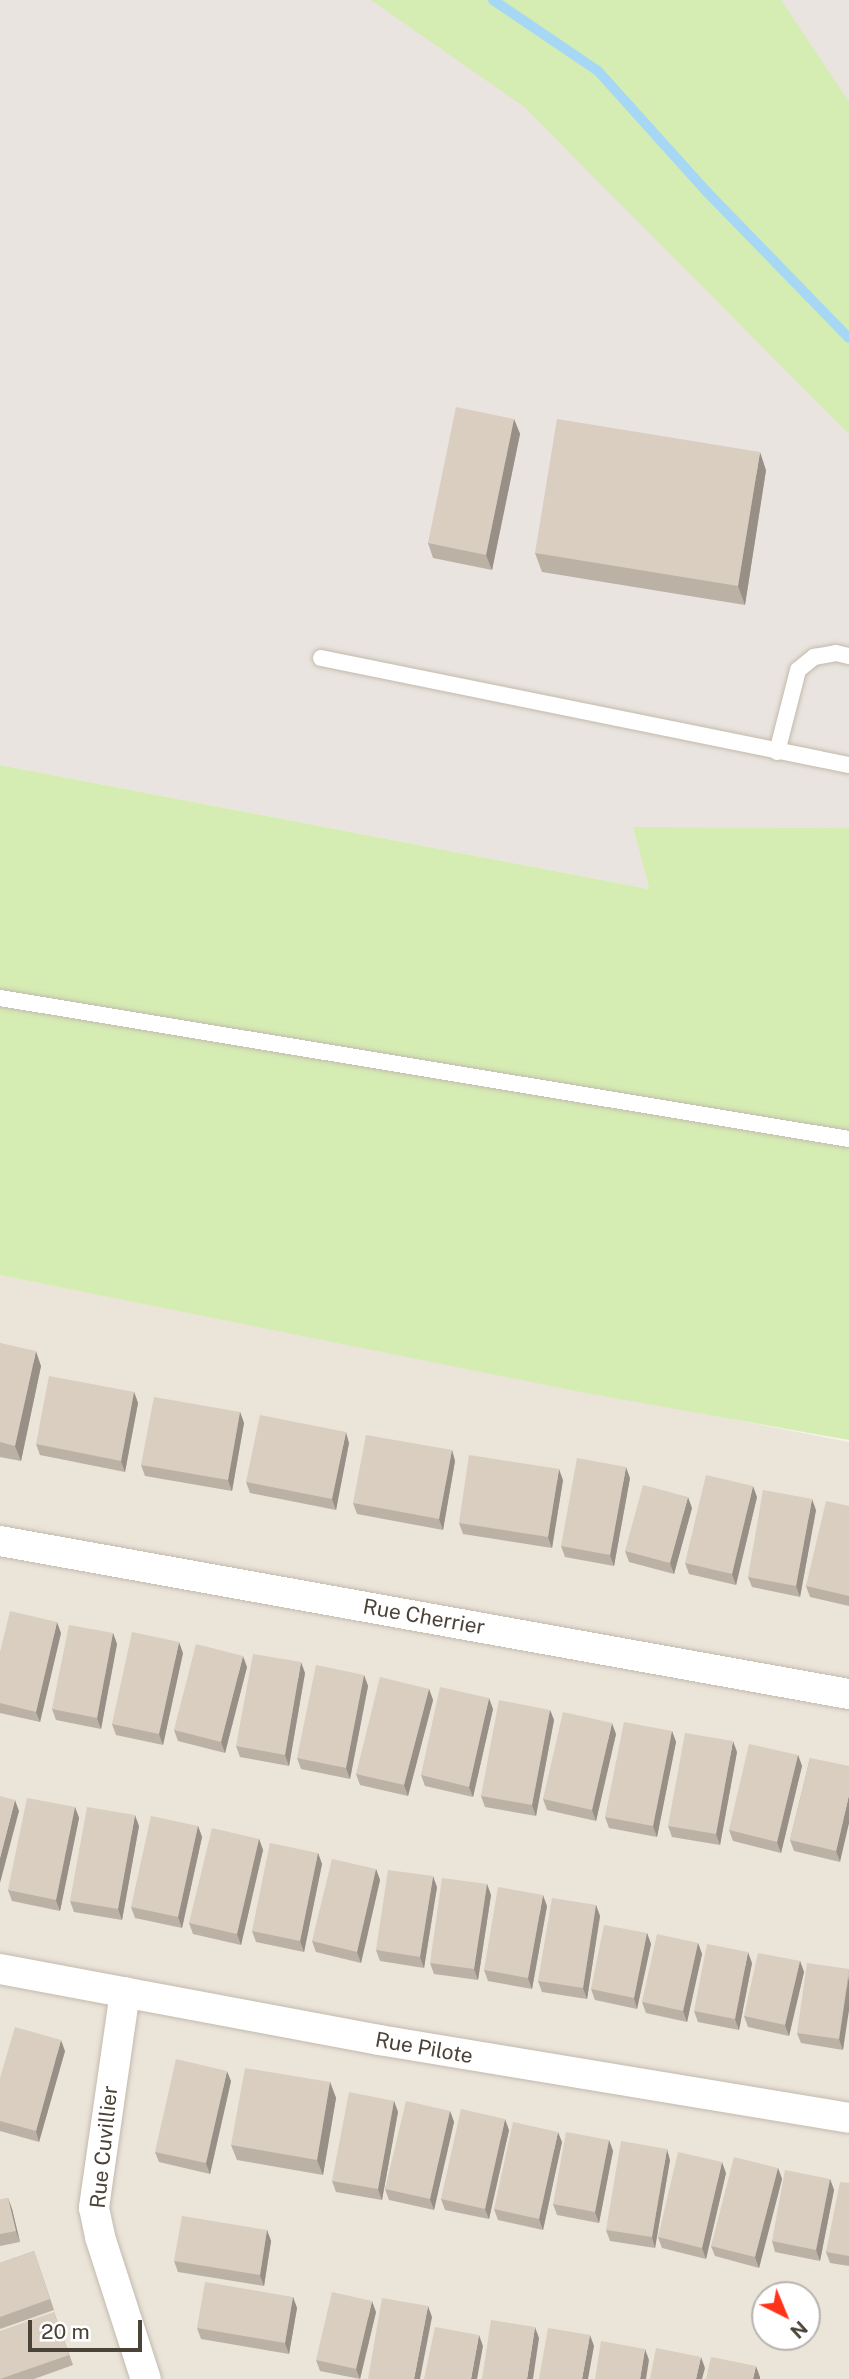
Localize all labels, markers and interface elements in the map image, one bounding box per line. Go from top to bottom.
street label: Rue Cherrier [361,1594,487,1640]
street label: Rue Pilote [373,2027,475,2069]
street label: Rue Cuvillier [85,2084,123,2210]
north arrow [751,2281,821,2351]
scale bar [32,2306,145,2350]
text: N [786,2317,812,2343]
text: 20 m [41,2319,90,2344]

